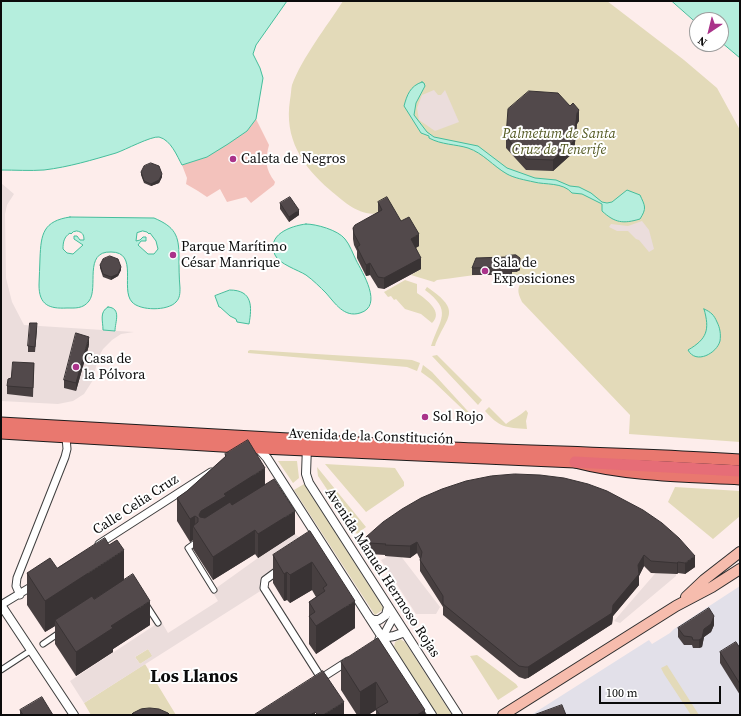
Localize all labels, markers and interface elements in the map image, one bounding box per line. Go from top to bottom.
north arrow [689,12,729,52]
text: N [695,33,710,50]
park label: Palmetum de Santa Cruz de Tenerife [502,126,616,158]
place label: Caleta de Negros [241,151,346,167]
marker: Caleta de Negros [228,154,238,164]
place label: Parque Marítimo César Manrique [181,239,287,272]
marker: Parque Marítimo César Manrique [168,250,178,260]
place label: Sala de Exposiciones [493,255,575,288]
marker: Sala de Exposiciones [480,266,490,276]
place label: Casa de la Pólvora [84,351,145,384]
marker: Casa de la Pólvora [71,362,81,372]
place label: Sol Rojo [433,409,483,425]
marker: Sol Rojo [420,412,430,422]
street label: Avenida de la Constitución [288,426,454,448]
street label: Calle Celia Cruz [90,471,182,539]
street label: Avenida Manuel Hermoso Rojas [321,485,443,661]
district label: Los Llanos [150,666,238,688]
scale bar [601,678,723,704]
text: 100 m [606,685,638,701]

